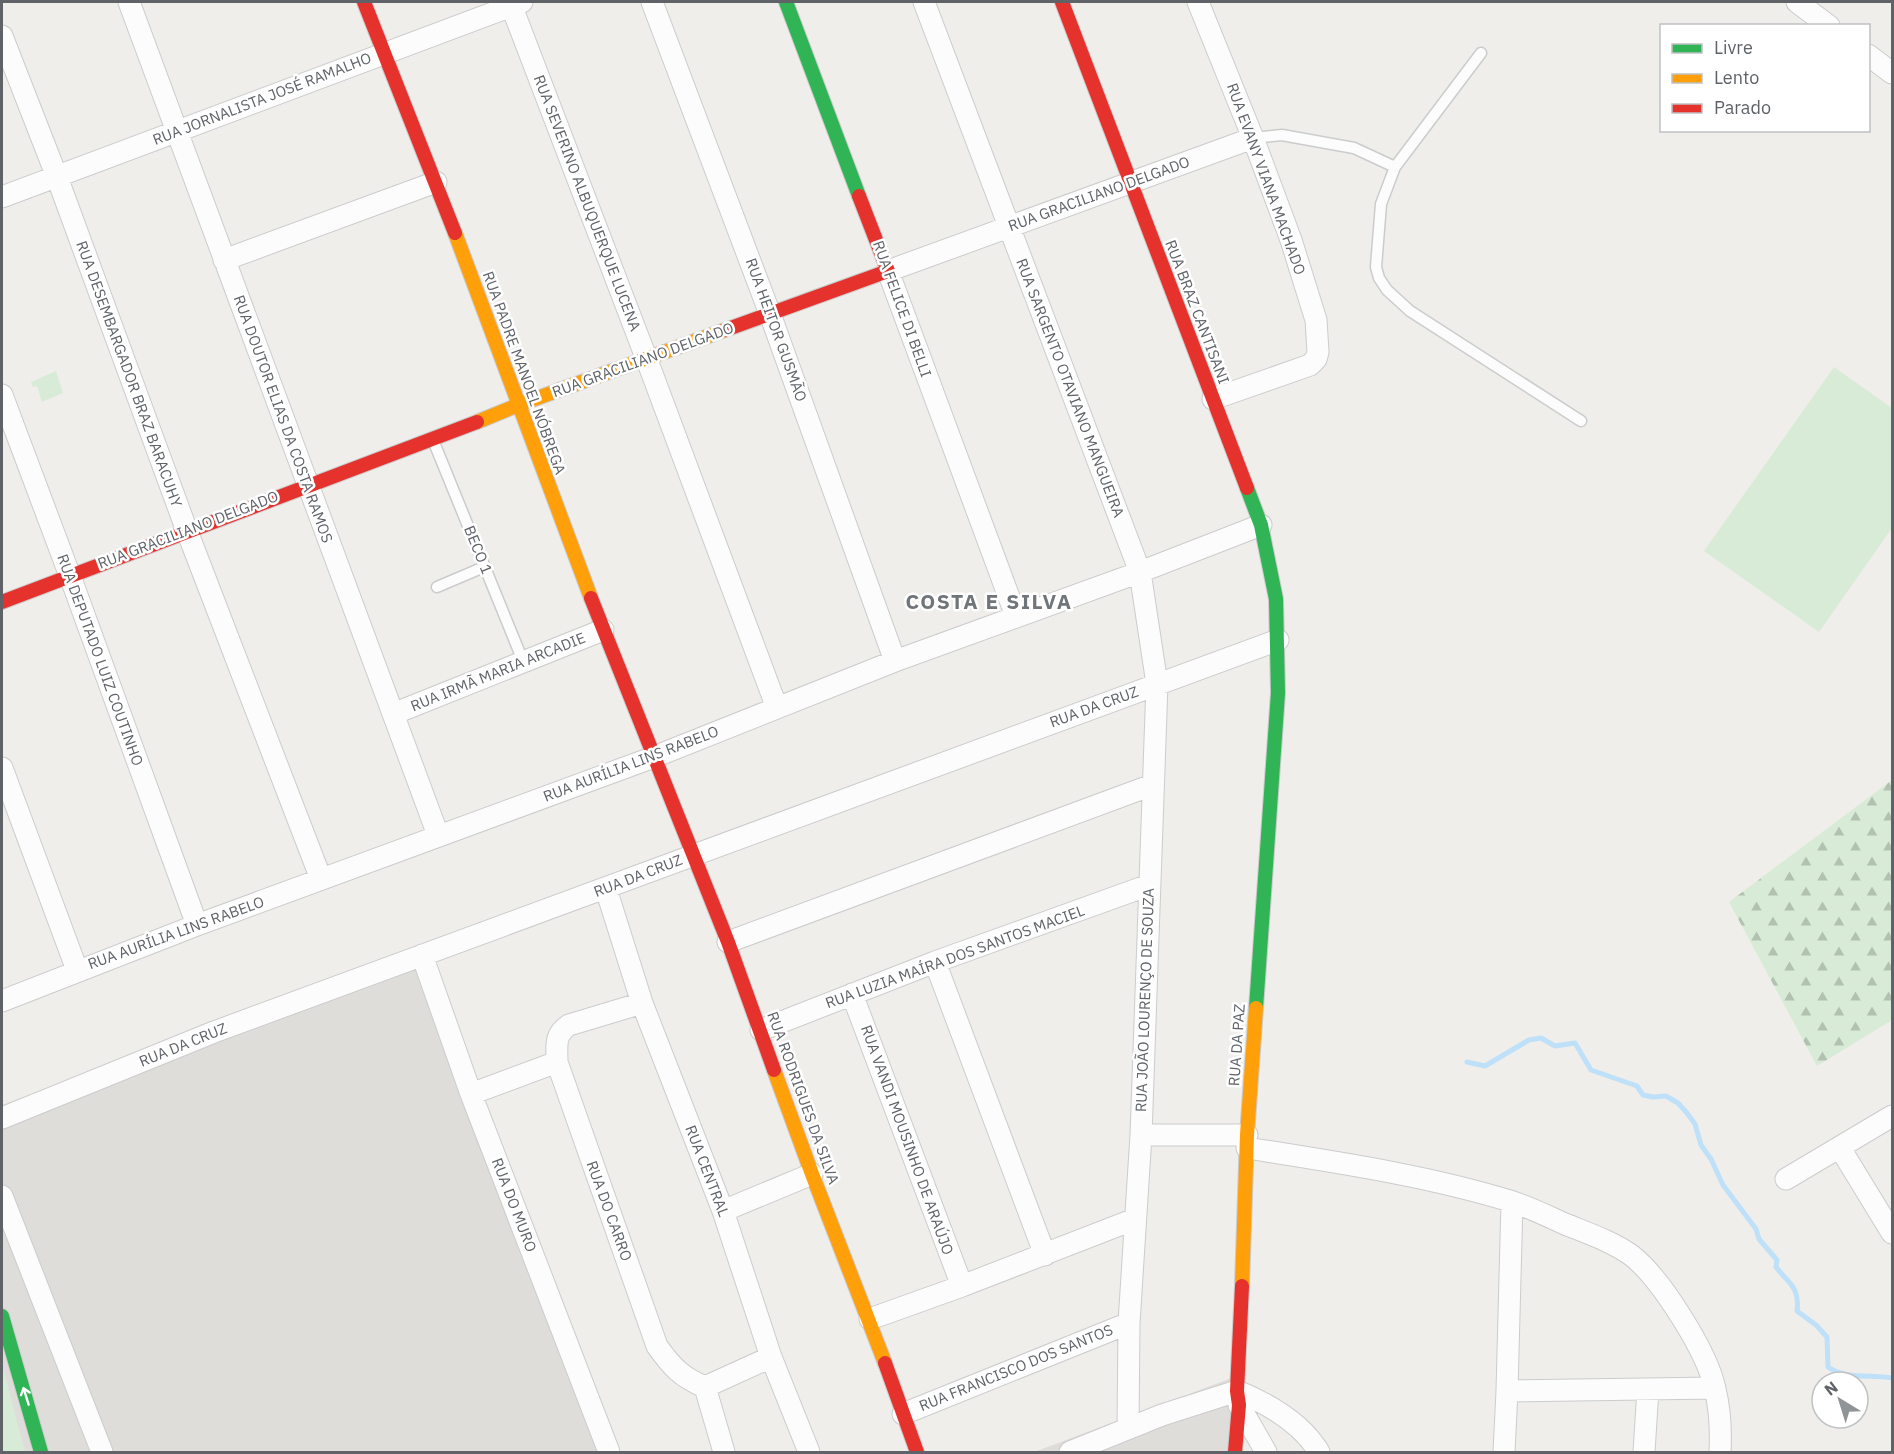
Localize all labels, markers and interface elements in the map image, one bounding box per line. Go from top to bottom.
legend [1660,24,1870,132]
text: Livre [1714,36,1753,59]
street label: RUA JORNALISTA JOSÉ RAMALHO [150,48,374,149]
text: Lento [1714,66,1759,89]
street label: RUA SEVERINO ALBUQUERQUE LUCENA [530,72,645,334]
street label: RUA EVANY VIANA MACHADO [1223,80,1310,277]
text: Parado [1714,96,1771,119]
street label: RUA GRACILIANO DELGADO [1005,152,1192,235]
street label: RUA BRAZ CANTISANI [1161,237,1234,387]
street label: RUA DESEMBARGADOR BRAZ BARACUHY [72,238,187,510]
street label: RUA FELICE DI BELLI [869,238,936,380]
street label: RUA HEITOR GUSMÃO [742,255,811,404]
street label: RUA SARGENTO OTAVIANO MANGUEIRA [1012,256,1129,520]
street label: RUA PADRE MANOEL NÓBREGA [479,269,570,477]
street label: RUA DOUTOR ELIAS DA COSTA RAMOS [230,292,337,545]
street label: RUA GRACILIANO DELGADO [549,318,736,401]
street label: RUA GRACILIANO DELGADO [95,486,281,573]
street label: BECO 1 [460,523,497,577]
street label: RUA DEPUTADO LUIZ COUTINHO [53,551,148,768]
district label: COSTA E SILVA [905,587,1073,615]
street label: RUA IRMÃ MARIA ARCADIE [408,628,588,715]
street label: RUA DA CRUZ [1047,682,1141,731]
street label: RUA AURÍLIA LINS RABELO [540,721,721,806]
street label: RUA DA CRUZ [591,850,685,901]
street label: RUA JOÃO LOURENÇO DE SOUZA [1131,887,1158,1112]
street label: RUA AURÍLIA LINS RABELO [85,892,267,973]
street label: RUA LUZIA MAÍRA DOS SANTOS MACIEL [823,901,1087,1012]
street label: RUA DA PAZ [1224,1003,1249,1087]
street label: RUA RODRIGUES DA SILVA [763,1009,844,1187]
street label: RUA DA CRUZ [136,1018,230,1071]
street label: RUA VANDI MOUSINHO DE ARAÚJO [857,1022,958,1257]
street label: RUA CENTRAL [681,1122,734,1220]
street label: RUA DO MURO [488,1155,541,1255]
street label: RUA DO CARRO [583,1158,636,1264]
street label: RUA FRANCISCO DOS SANTOS [916,1320,1116,1415]
north arrow [1810,1370,1870,1430]
text: N [1820,1377,1841,1400]
one-way arrow [20,1387,31,1406]

